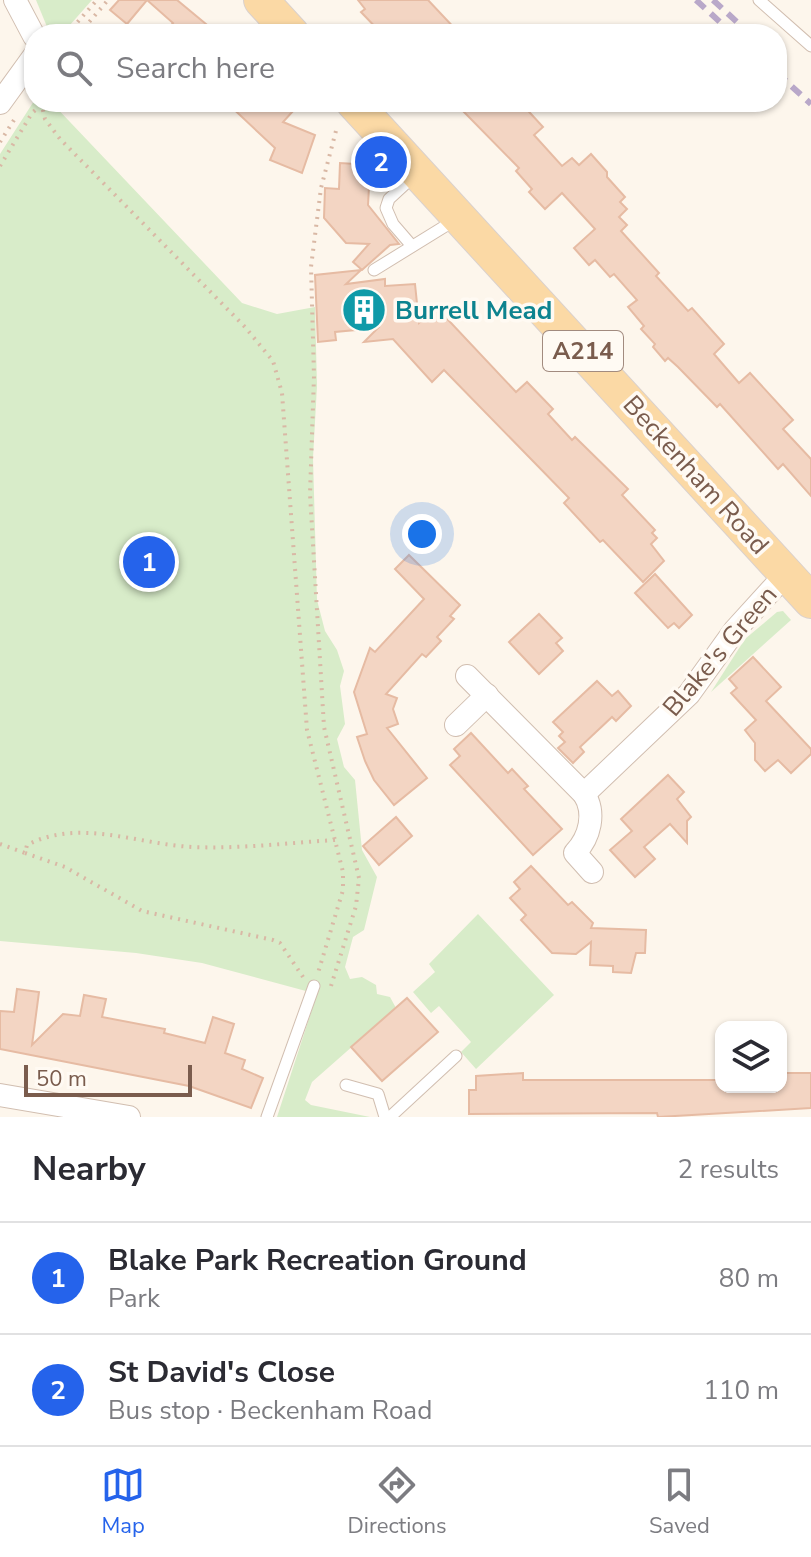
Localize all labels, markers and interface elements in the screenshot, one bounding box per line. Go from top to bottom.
search box [24,24,787,112]
icon: search [52,46,96,90]
text: Search here [116,48,275,89]
pin: 2 [355,132,407,192]
building icon: Burrell Mead [340,286,388,334]
place label: Burrell Mead [395,293,552,328]
road number: A214 [543,331,623,371]
street label: Beckenham Road [615,388,777,562]
your location [402,514,442,554]
pin: 1 [123,532,175,592]
street label: Blake's Green [655,578,785,724]
map controls [715,1021,787,1093]
button: layers [715,1021,787,1093]
scale bar [24,1061,192,1097]
text: 50 m [36,1064,87,1094]
text: Nearby [32,1146,146,1192]
text: 2 results [678,1152,779,1187]
text: Blake Park Recreation Ground [108,1240,527,1281]
text: 1 [50,1261,66,1296]
text: 80 m [719,1261,779,1296]
text: Park [108,1281,160,1316]
text: St David's Close [108,1352,335,1393]
text: 2 [50,1373,66,1408]
text: 110 m [703,1373,779,1408]
text: Bus stop · Beckenham Road [108,1393,432,1428]
tab: Map [101,1463,145,1541]
tab: Directions [348,1463,447,1541]
tab: Saved [649,1463,710,1541]

